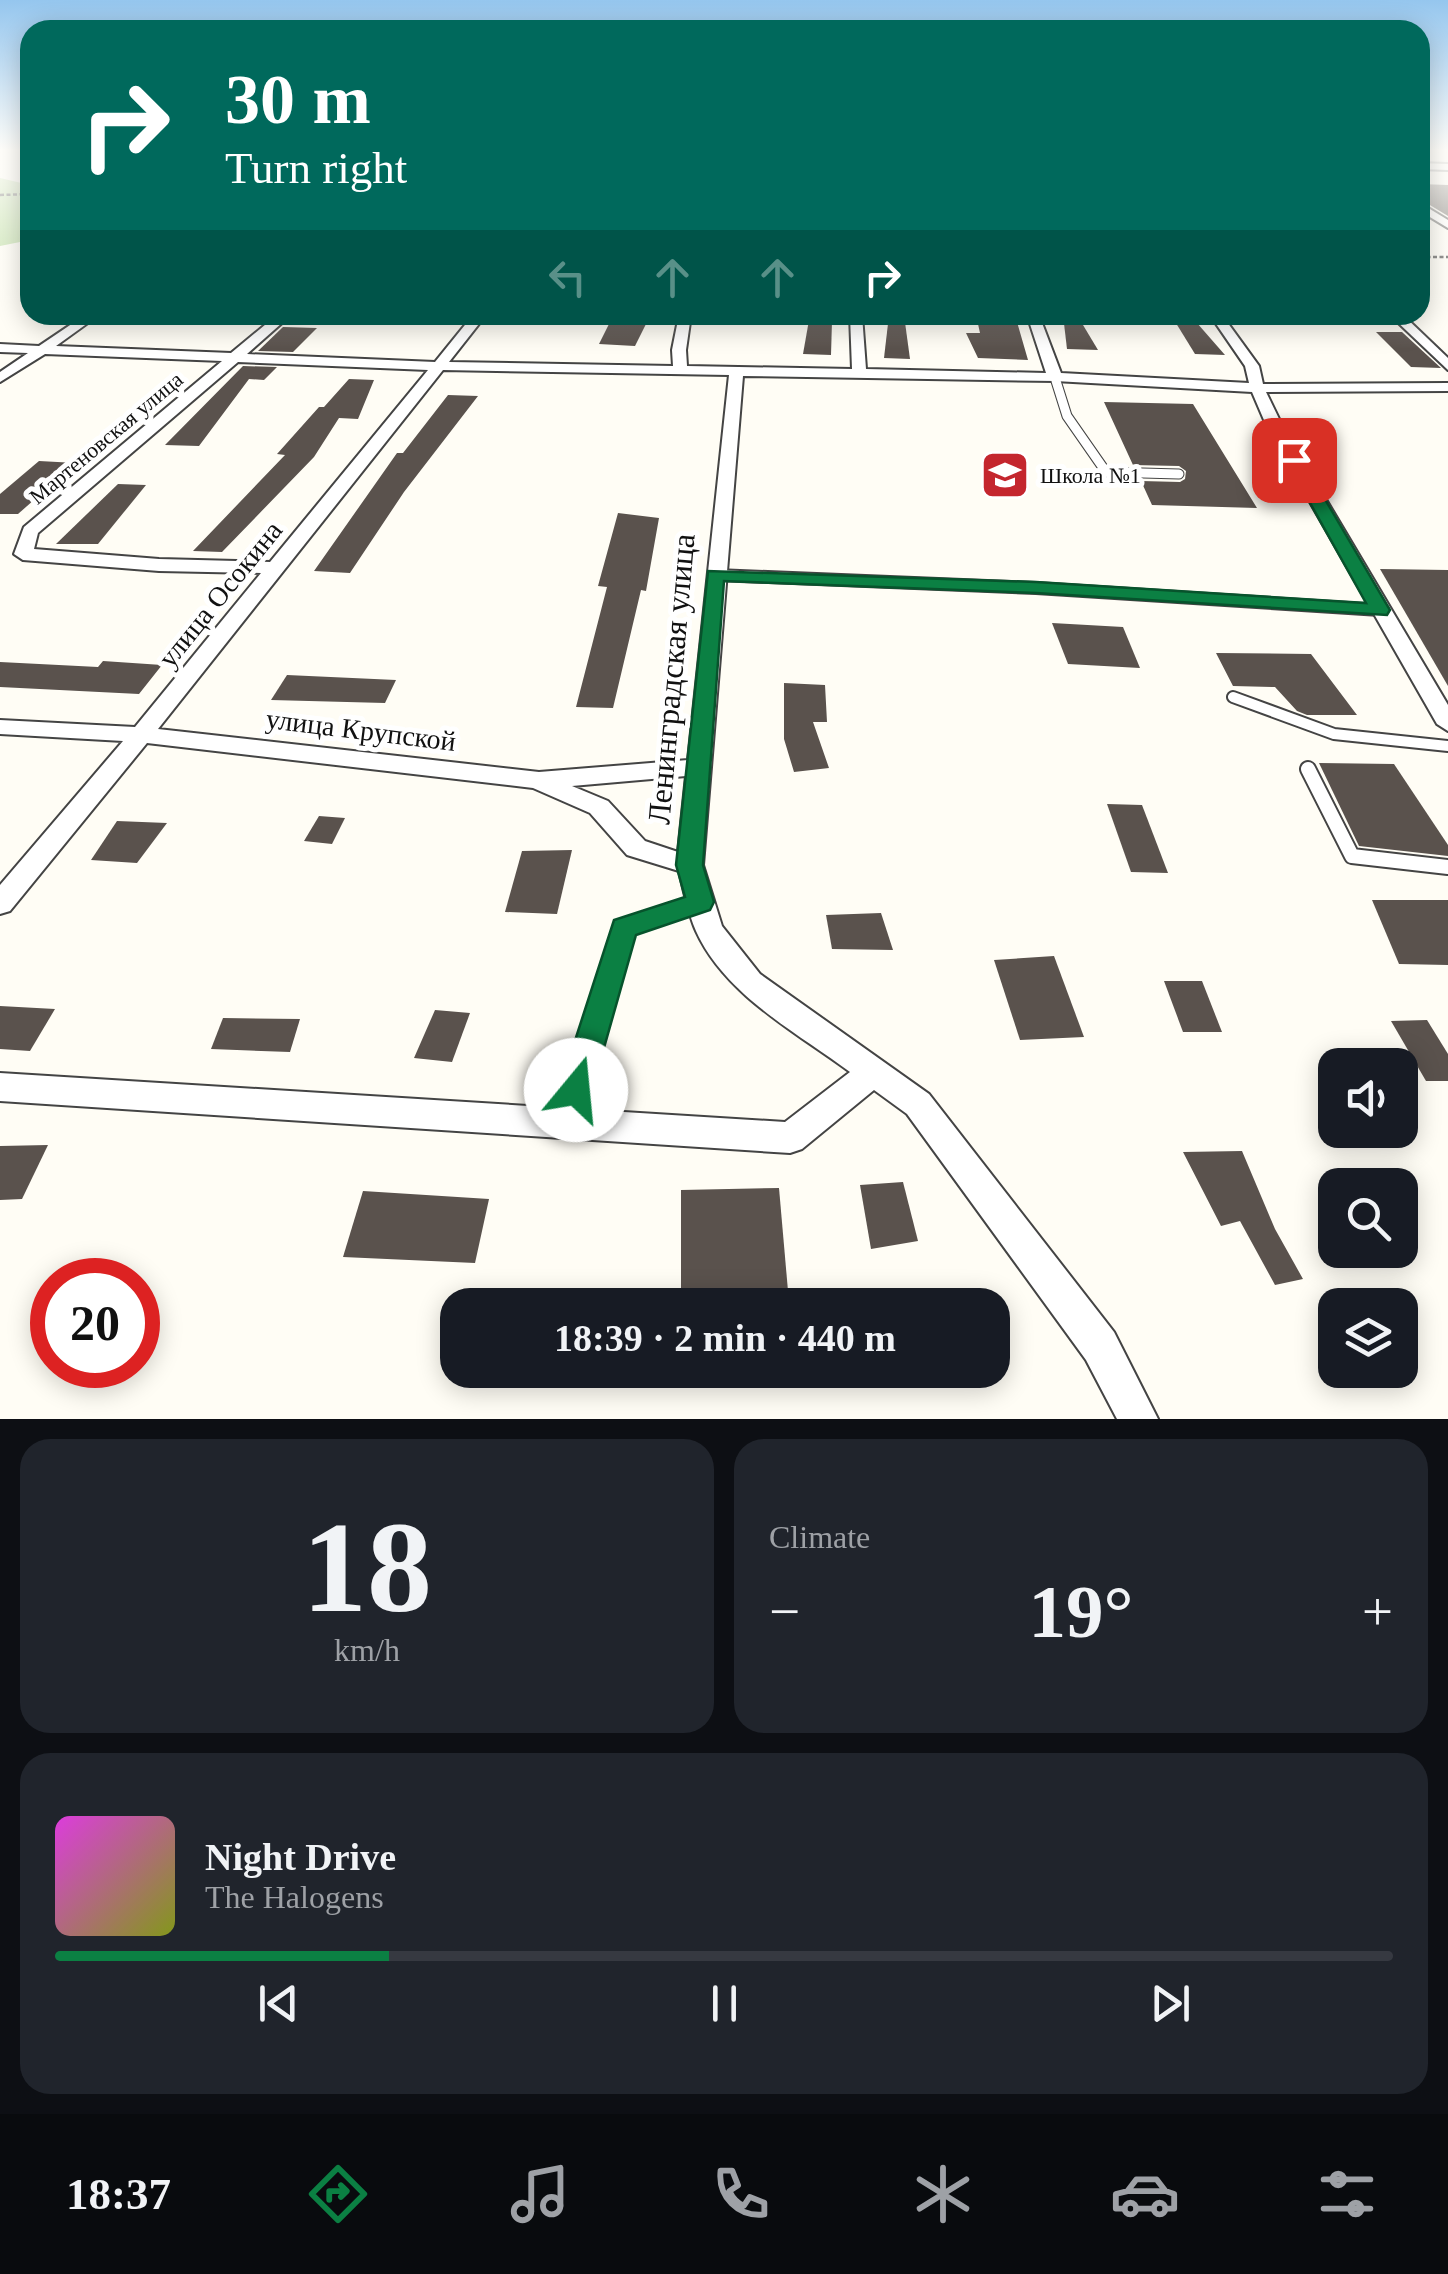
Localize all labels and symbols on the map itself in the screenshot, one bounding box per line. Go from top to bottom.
street label: Мартеновская улица [24,366,188,509]
pin [1252,418,1337,503]
school or university icon: Школа №1 [979,449,1031,501]
place label: Школа №1 [1040,463,1141,488]
street label: улица Осокина [152,514,289,673]
street label: Ленинградская улица [640,532,702,826]
street label: улица Крупской [264,703,458,757]
position arrow [524,1038,628,1142]
speed limit sign: 20 [30,1258,160,1388]

